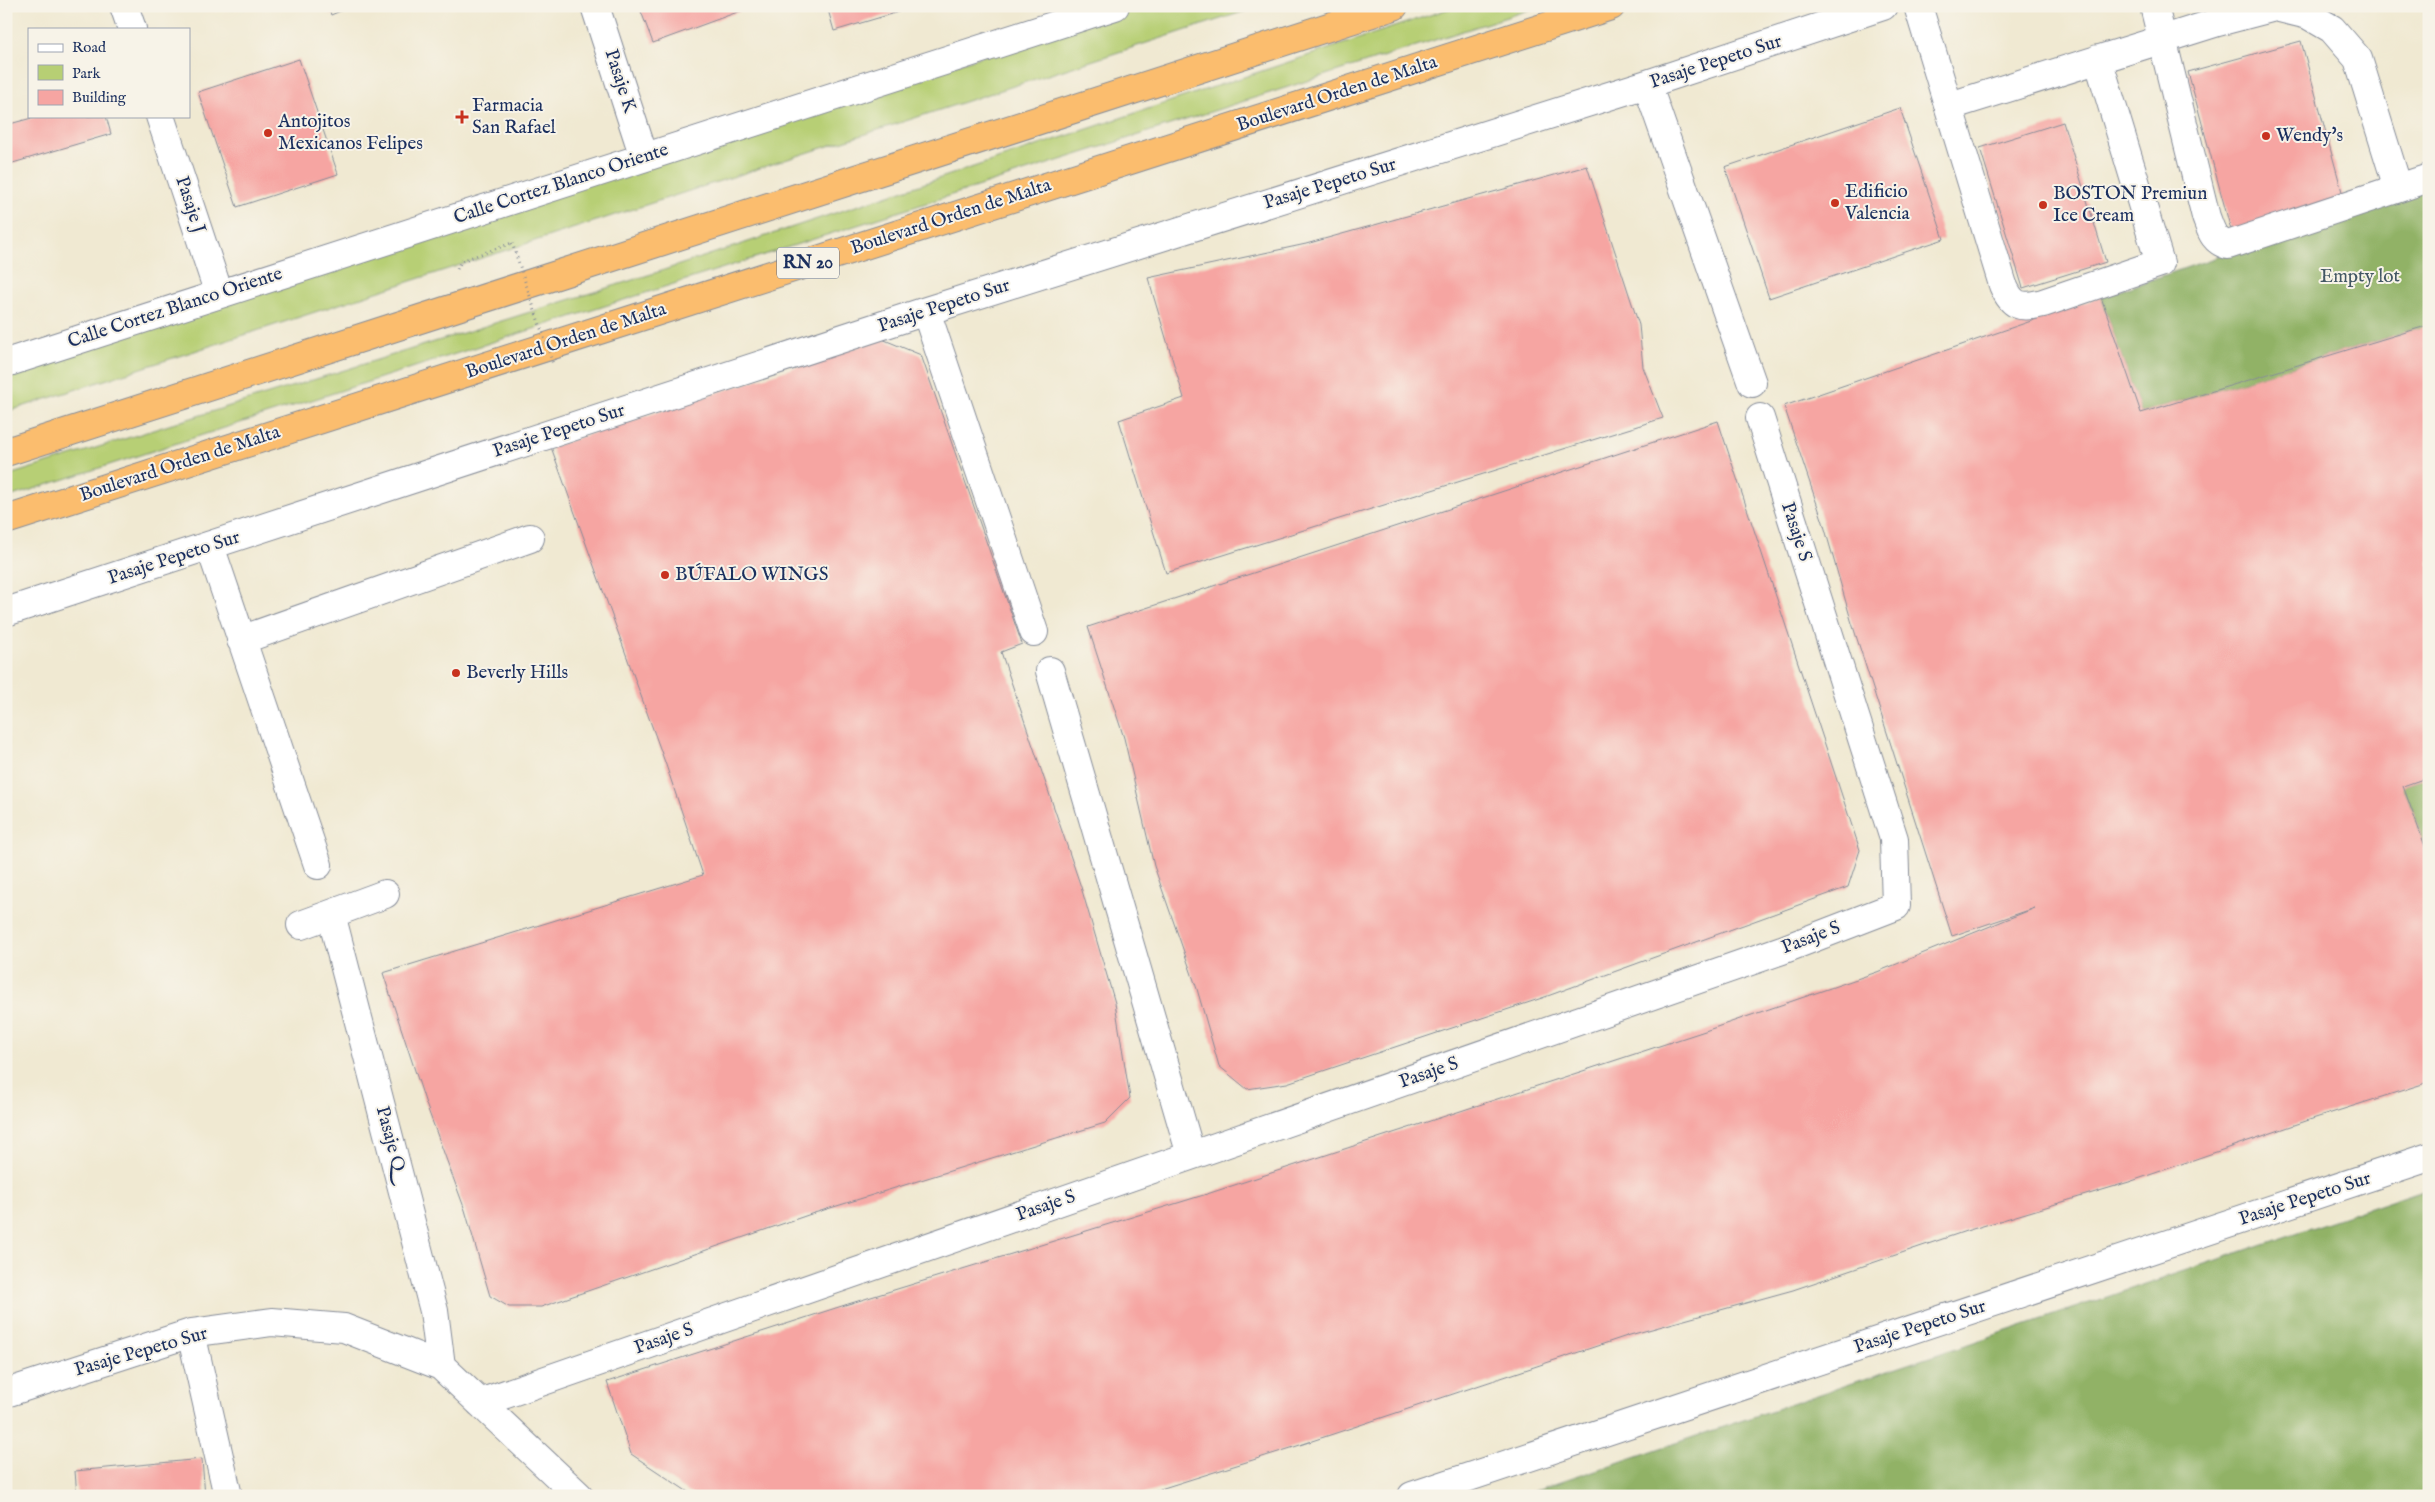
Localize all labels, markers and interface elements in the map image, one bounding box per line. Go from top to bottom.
legend [28,28,190,118]
street label: Pasaje Pepeto Sur [1647,29,1785,95]
text: Road [72,38,107,57]
street label: Pasaje K [599,46,642,116]
street label: Boulevard Orden de Malta [1234,50,1441,138]
text: Park [72,64,102,83]
text: Building [72,88,127,107]
place label: Farmacia San Rafael [472,94,557,140]
place label: Antojitos Mexicanos Felipes [277,110,423,156]
marker: Farmacia San Rafael [456,111,468,123]
place label: Wendy's [2276,124,2343,148]
marker: Antojitos Mexicanos Felipes [262,127,274,139]
marker: Wendy's [2260,130,2272,142]
street label: Calle Cortez Blanco Oriente [451,138,672,230]
street label: Pasaje Pepeto Sur [1261,152,1399,216]
street label: Pasaje J [169,173,211,237]
street label: Boulevard Orden de Malta [848,173,1055,261]
place label: Edificio Valencia [1844,180,1911,226]
place label: BOSTON Premiun Ice Cream [2053,182,2207,228]
marker: Edificio Valencia [1829,197,1841,209]
marker: BOSTON Premiun Ice Cream [2037,199,2049,211]
road number: RN 20 [777,248,839,278]
street label: Calle Cortez Blanco Oriente [65,262,286,354]
park label: Empty lot [2320,265,2400,289]
street label: Pasaje Pepeto Sur [875,273,1013,339]
street label: Boulevard Orden de Malta [463,297,670,385]
street label: Pasaje Pepeto Sur [490,398,628,464]
street label: Boulevard Orden de Malta [77,420,284,508]
street label: Pasaje S [1775,499,1817,565]
street label: Pasaje Pepeto Sur [105,525,243,591]
place label: BÚFALO WINGS [675,563,828,587]
marker: BÚFALO WINGS [659,569,671,581]
place label: Beverly Hills [466,661,568,685]
marker: Beverly Hills [450,667,462,679]
street label: Pasaje S [1778,916,1844,960]
street label: Pasaje S [1396,1052,1462,1094]
street label: Pasaje Q [370,1104,414,1187]
street label: Pasaje Pepeto Sur [2236,1166,2374,1232]
street label: Pasaje S [1013,1185,1079,1227]
street label: Pasaje Pepeto Sur [1851,1294,1989,1360]
street label: Pasaje S [631,1318,697,1360]
street label: Pasaje Pepeto Sur [72,1322,210,1382]

